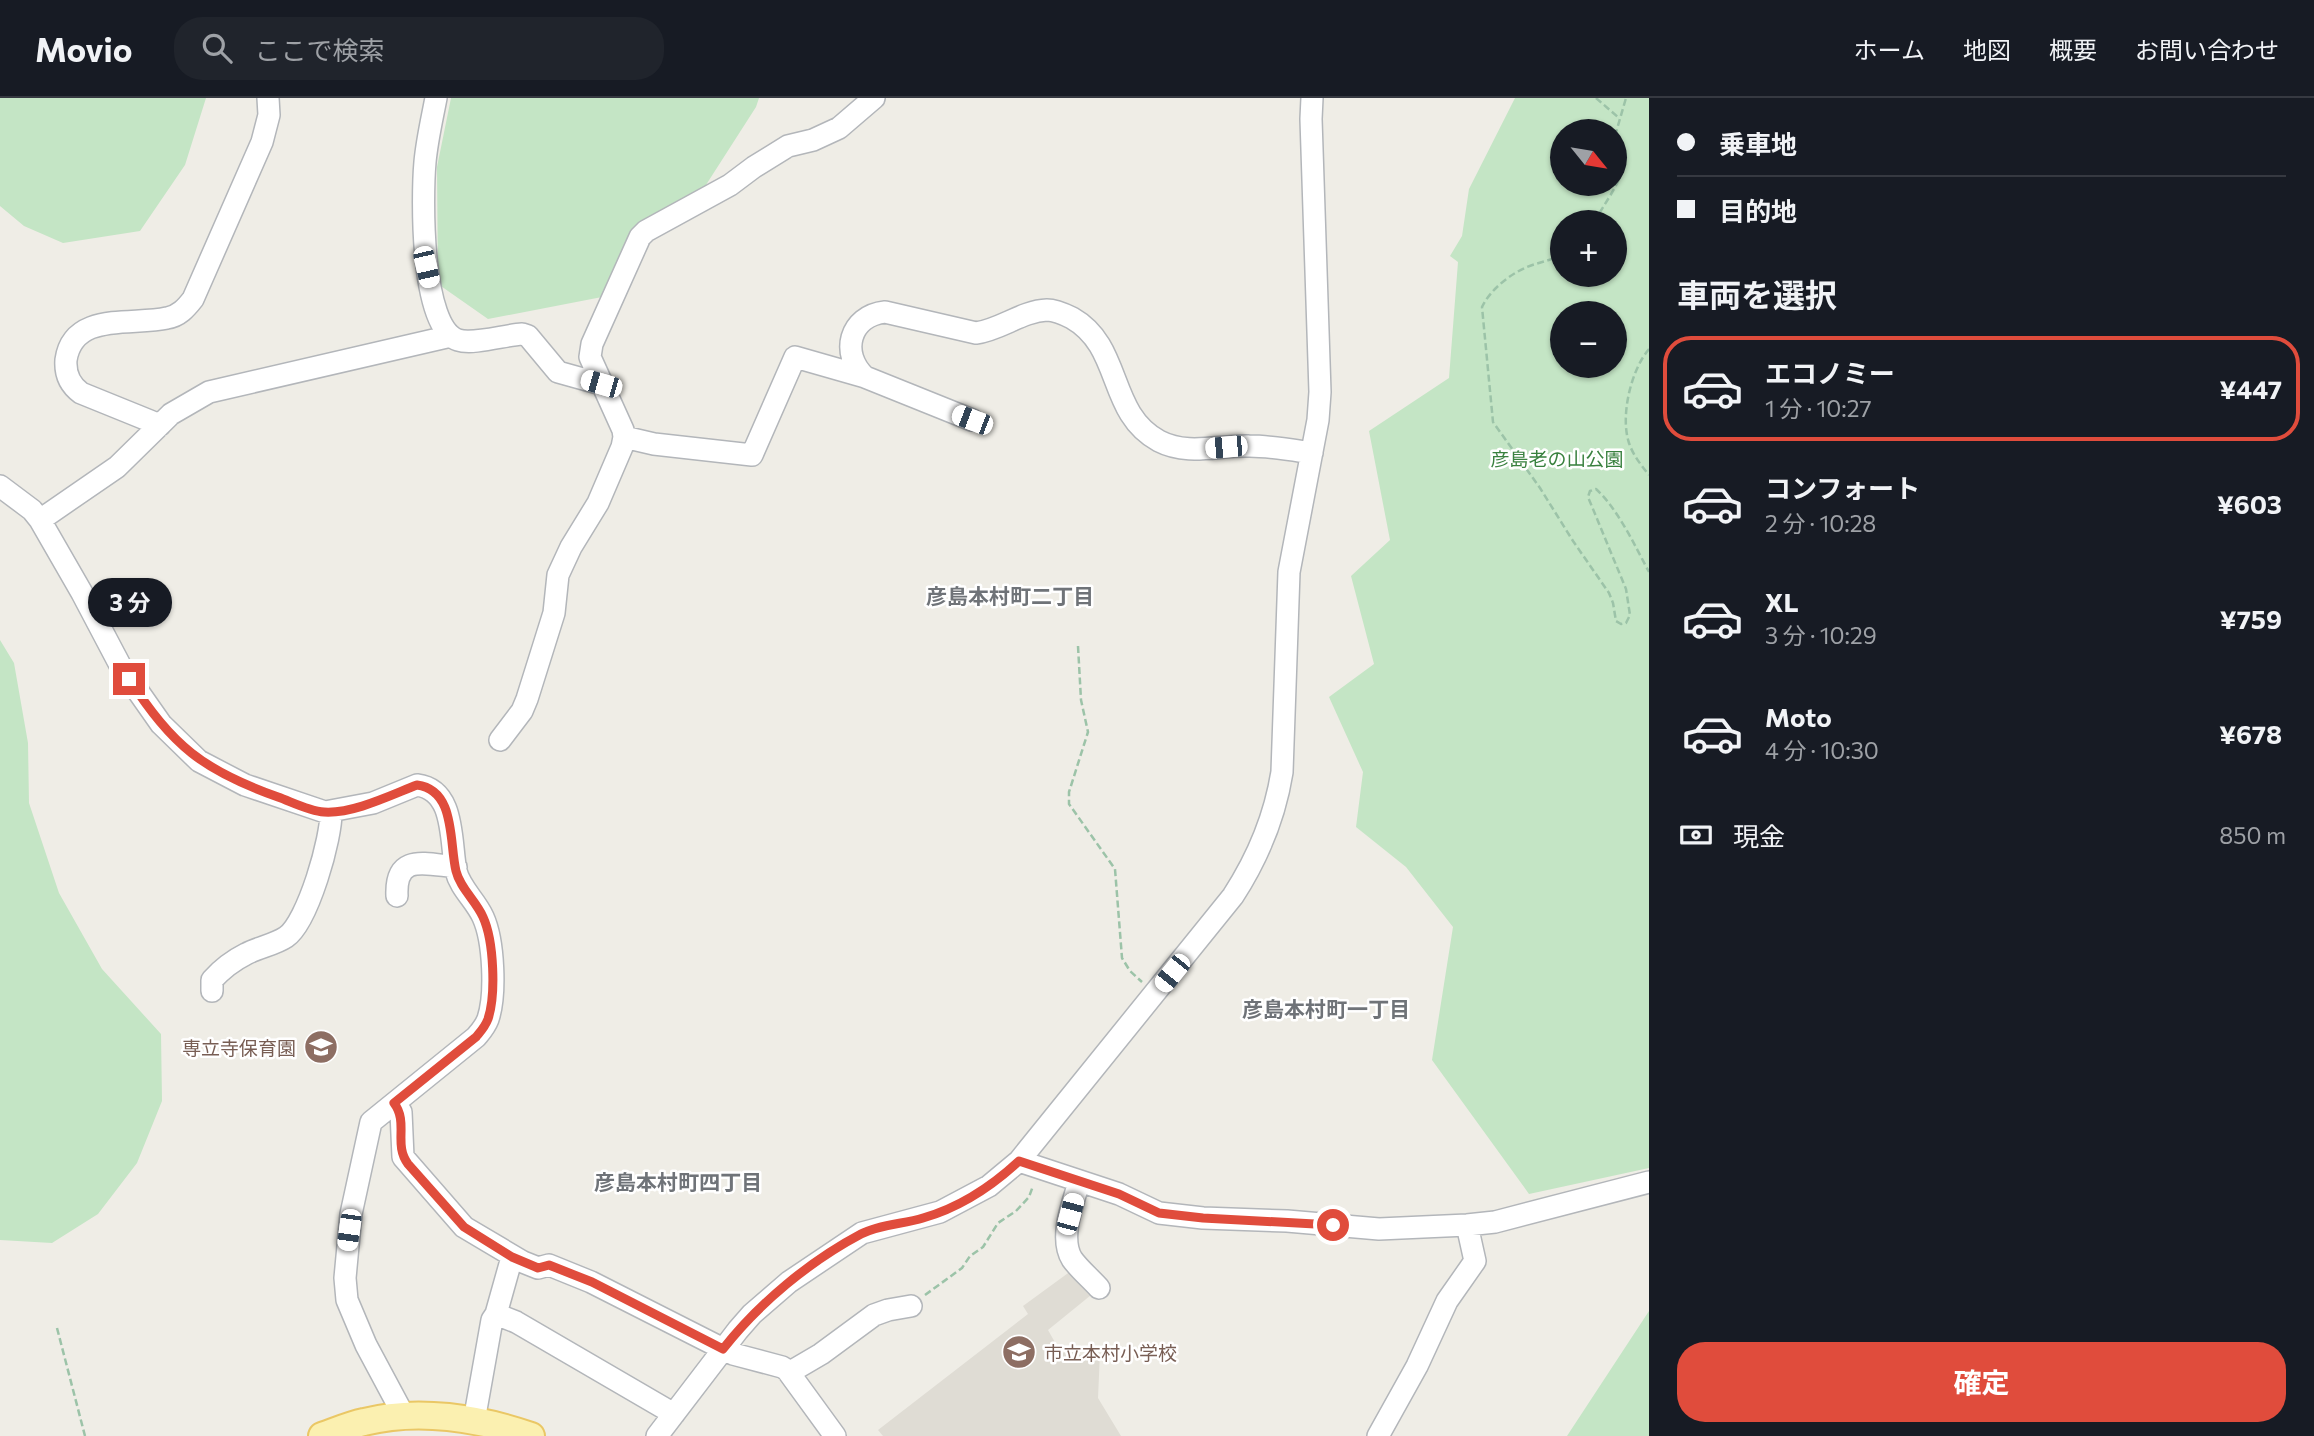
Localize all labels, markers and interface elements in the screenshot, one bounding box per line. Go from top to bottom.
search box [174,17,664,80]
text: Movio [35,28,132,69]
icon: search [198,29,236,67]
text: ここで検索 [254,34,384,65]
text: ホーム [1854,35,1925,64]
text: 地図 [1963,35,2011,64]
text: 概要 [2049,35,2097,64]
text: お問い合わせ [2135,35,2279,64]
north arrow [1550,119,1628,196]
map controls [1550,119,1627,378]
text: 乗車地 [1719,128,1797,159]
text: 目的地 [1719,195,1797,226]
button: + [1550,210,1627,287]
car [412,244,441,290]
text: 車両を選択 [1677,274,1837,314]
button: − [1550,301,1627,378]
icon: car [1681,357,1744,420]
text: エコノミー [1765,357,1895,388]
car [578,368,625,400]
text: ¥447 [2219,373,2282,404]
text: 1 分 · 10:27 [1765,394,1872,422]
car [949,403,996,437]
car [1205,435,1248,459]
park label: 彦島老の山公園 [1490,447,1624,470]
icon: car [1681,472,1744,535]
text: コンフォート [1765,472,1920,503]
text: ¥603 [2217,488,2282,519]
text: 2 分 · 10:28 [1765,509,1876,537]
callout: 3 分 [87,578,171,626]
district label: 彦島本村町二丁目 [926,583,1094,608]
text: XL [1765,586,1799,617]
icon: car [1681,587,1744,650]
text: 3 分 [110,588,150,616]
text: ¥759 [2220,603,2282,634]
text: 3 分 · 10:29 [1765,621,1877,649]
route end [113,663,145,695]
text: Moto [1765,701,1832,732]
icon: car [1681,702,1744,765]
text: ¥678 [2219,718,2282,749]
text: 4 分 · 10:30 [1765,736,1879,764]
icon: cash [1677,816,1715,854]
text: 現金 [1733,820,1785,851]
text: 850 m [2219,821,2286,849]
car [1151,950,1194,996]
district label: 彦島本村町一丁目 [1242,996,1410,1021]
school or university icon: 専立寺保育園 [302,1028,340,1066]
place label: 専立寺保育園 [182,1036,296,1059]
district label: 彦島本村町四丁目 [594,1169,762,1194]
car [1055,1191,1086,1237]
car [336,1208,363,1252]
route start [1317,1209,1349,1241]
school or university icon: 市立本村小学校 [1000,1333,1038,1371]
place label: 市立本村小学校 [1044,1341,1177,1364]
button: 確定 [1677,1342,2286,1422]

